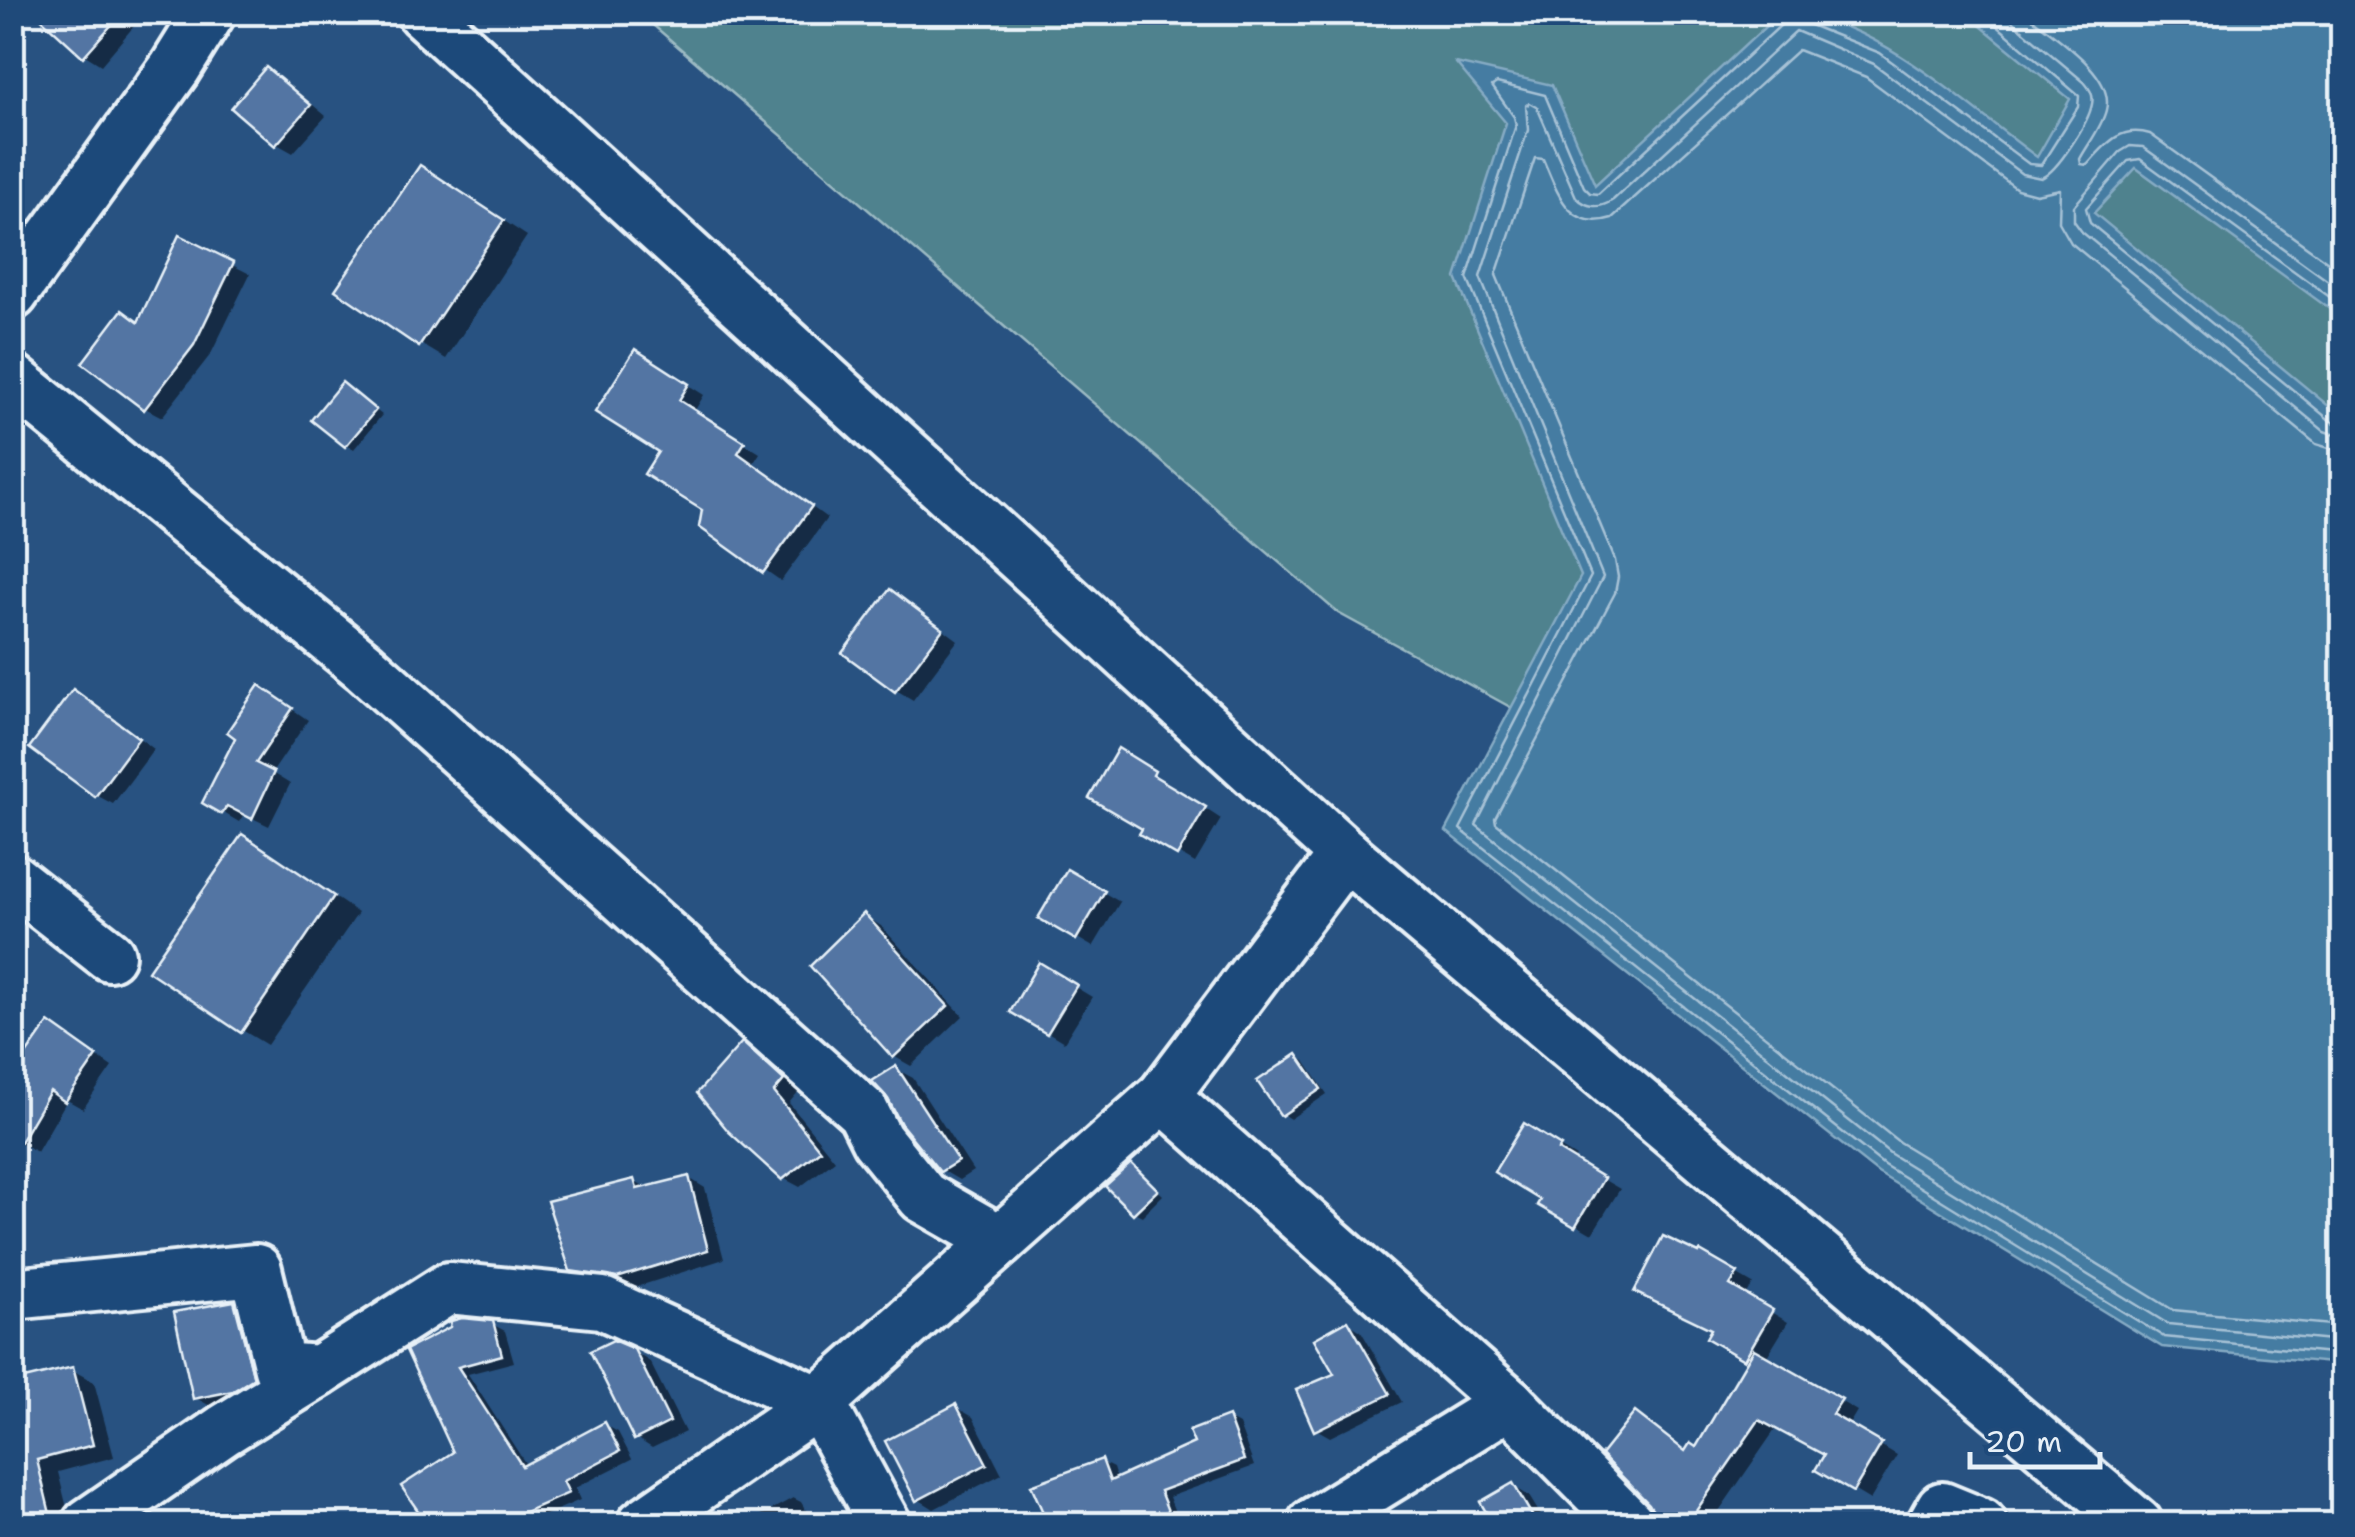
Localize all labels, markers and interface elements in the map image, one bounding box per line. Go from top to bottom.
scale bar [1970,1407,2100,1469]
text: 20 m [1985,1421,2062,1462]

